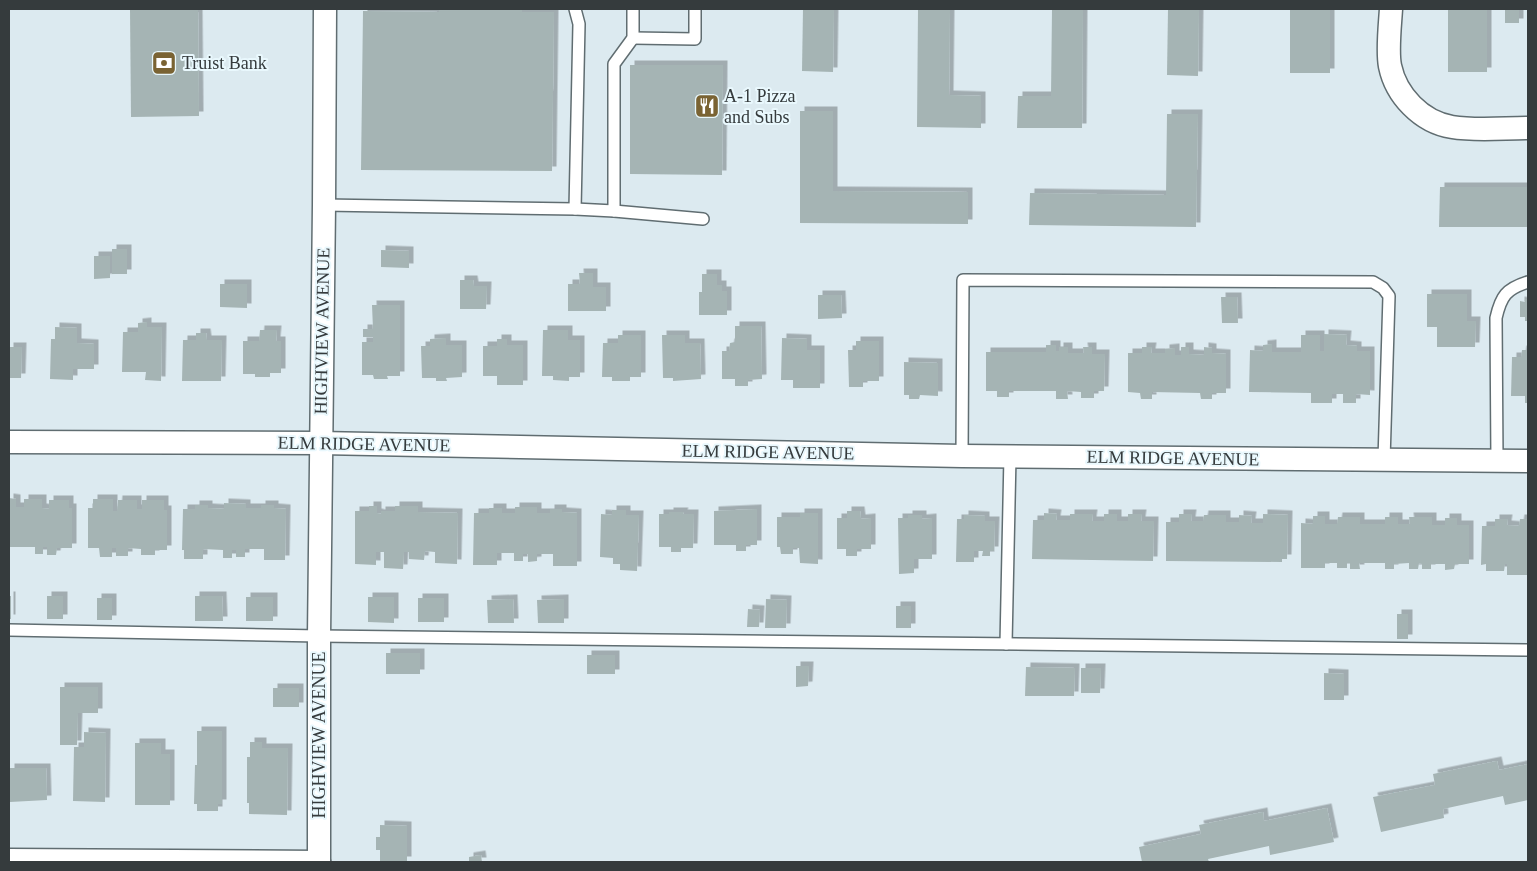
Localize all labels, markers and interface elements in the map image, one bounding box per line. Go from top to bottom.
bank icon: Truist Bank [151,50,177,76]
place label: Truist Bank [182,53,267,73]
place label: A-1 Pizza and Subs [724,86,795,127]
restaurant icon: A-1 Pizza and Subs [694,93,720,119]
street label: HIGHVIEW AVENUE [311,247,333,415]
street label: ELM RIDGE AVENUE [278,432,450,456]
street label: ELM RIDGE AVENUE [682,440,854,464]
street label: ELM RIDGE AVENUE [1087,446,1259,470]
street label: HIGHVIEW AVENUE [309,652,329,818]

